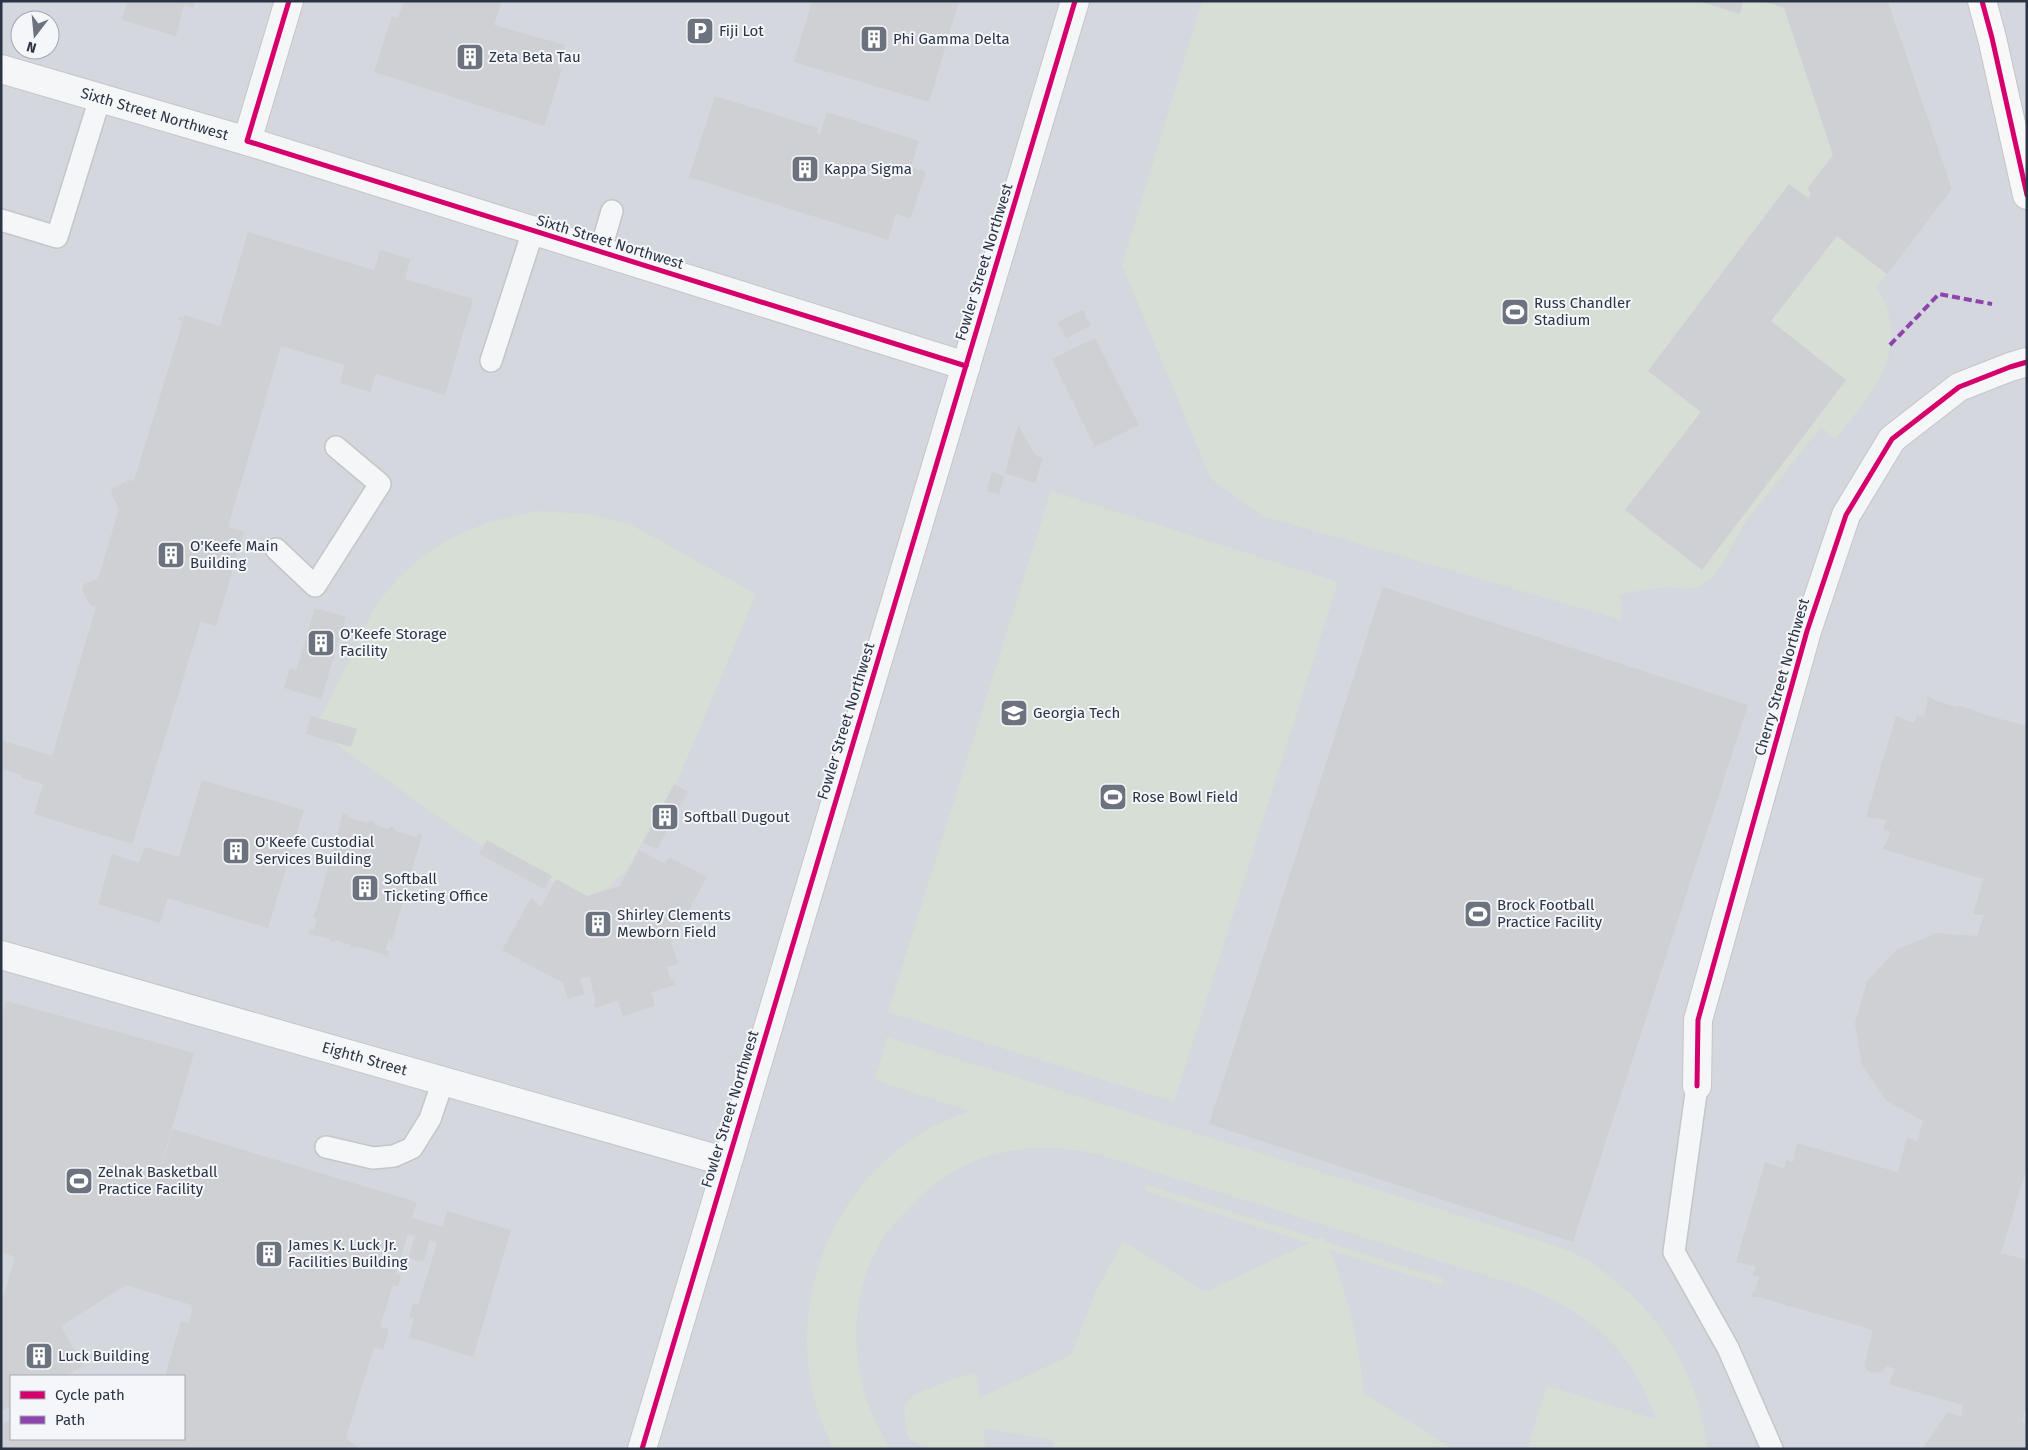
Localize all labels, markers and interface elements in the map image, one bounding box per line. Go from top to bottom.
north arrow [10,10,60,60]
parking icon: Fiji Lot [685,16,715,46]
place label: Fiji Lot [719,22,764,40]
building icon: Phi Gamma Delta [859,24,889,54]
place label: Phi Gamma Delta [893,30,1010,48]
text: N [25,38,38,56]
building icon: Zeta Beta Tau [455,42,485,72]
place label: Zeta Beta Tau [489,48,581,66]
street label: Sixth Street Northwest [79,84,231,144]
building icon: Kappa Sigma [790,154,820,184]
place label: Kappa Sigma [824,160,912,178]
street label: Fowler Street Northwest [951,181,1017,343]
street label: Sixth Street Northwest [534,211,686,273]
place label: Russ Chandler Stadium [1534,294,1631,329]
sports icon: Russ Chandler Stadium [1500,297,1530,327]
place label: O'Keefe Main Building [190,537,279,572]
building icon: O'Keefe Main Building [156,540,186,570]
street label: Cherry Street Northwest [1751,596,1813,758]
place label: O'Keefe Storage Facility [340,625,447,660]
building icon: O'Keefe Storage Facility [306,628,336,658]
street label: Fowler Street Northwest [813,640,879,802]
school or university icon: Georgia Tech [999,698,1029,728]
place label: Georgia Tech [1033,704,1120,722]
sports icon: Rose Bowl Field [1098,782,1128,812]
place label: Rose Bowl Field [1132,788,1238,806]
building icon: Softball Dugout [650,802,680,832]
place label: Softball Dugout [684,808,790,826]
place label: O'Keefe Custodial Services Building [255,833,375,868]
building icon: O'Keefe Custodial Services Building [221,836,251,866]
place label: Softball Ticketing Office [384,870,488,905]
building icon: Softball Ticketing Office [350,873,380,903]
place label: Brock Football Practice Facility [1497,896,1603,931]
sports icon: Brock Football Practice Facility [1463,899,1493,929]
place label: Shirley Clements Mewborn Field [617,906,731,941]
building icon: Shirley Clements Mewborn Field [583,909,613,939]
street label: Fowler Street Northwest [697,1028,763,1190]
street label: Eighth Street [320,1038,410,1080]
place label: Zelnak Basketball Practice Facility [98,1163,218,1198]
sports icon: Zelnak Basketball Practice Facility [64,1166,94,1196]
place label: James K. Luck Jr. Facilities Building [288,1236,408,1271]
building icon: James K. Luck Jr. Facilities Building [254,1239,284,1269]
building icon: Luck Building [24,1341,54,1371]
place label: Luck Building [58,1347,149,1365]
legend [10,1375,185,1440]
text: Cycle path [55,1386,125,1404]
text: Path [55,1411,85,1429]

